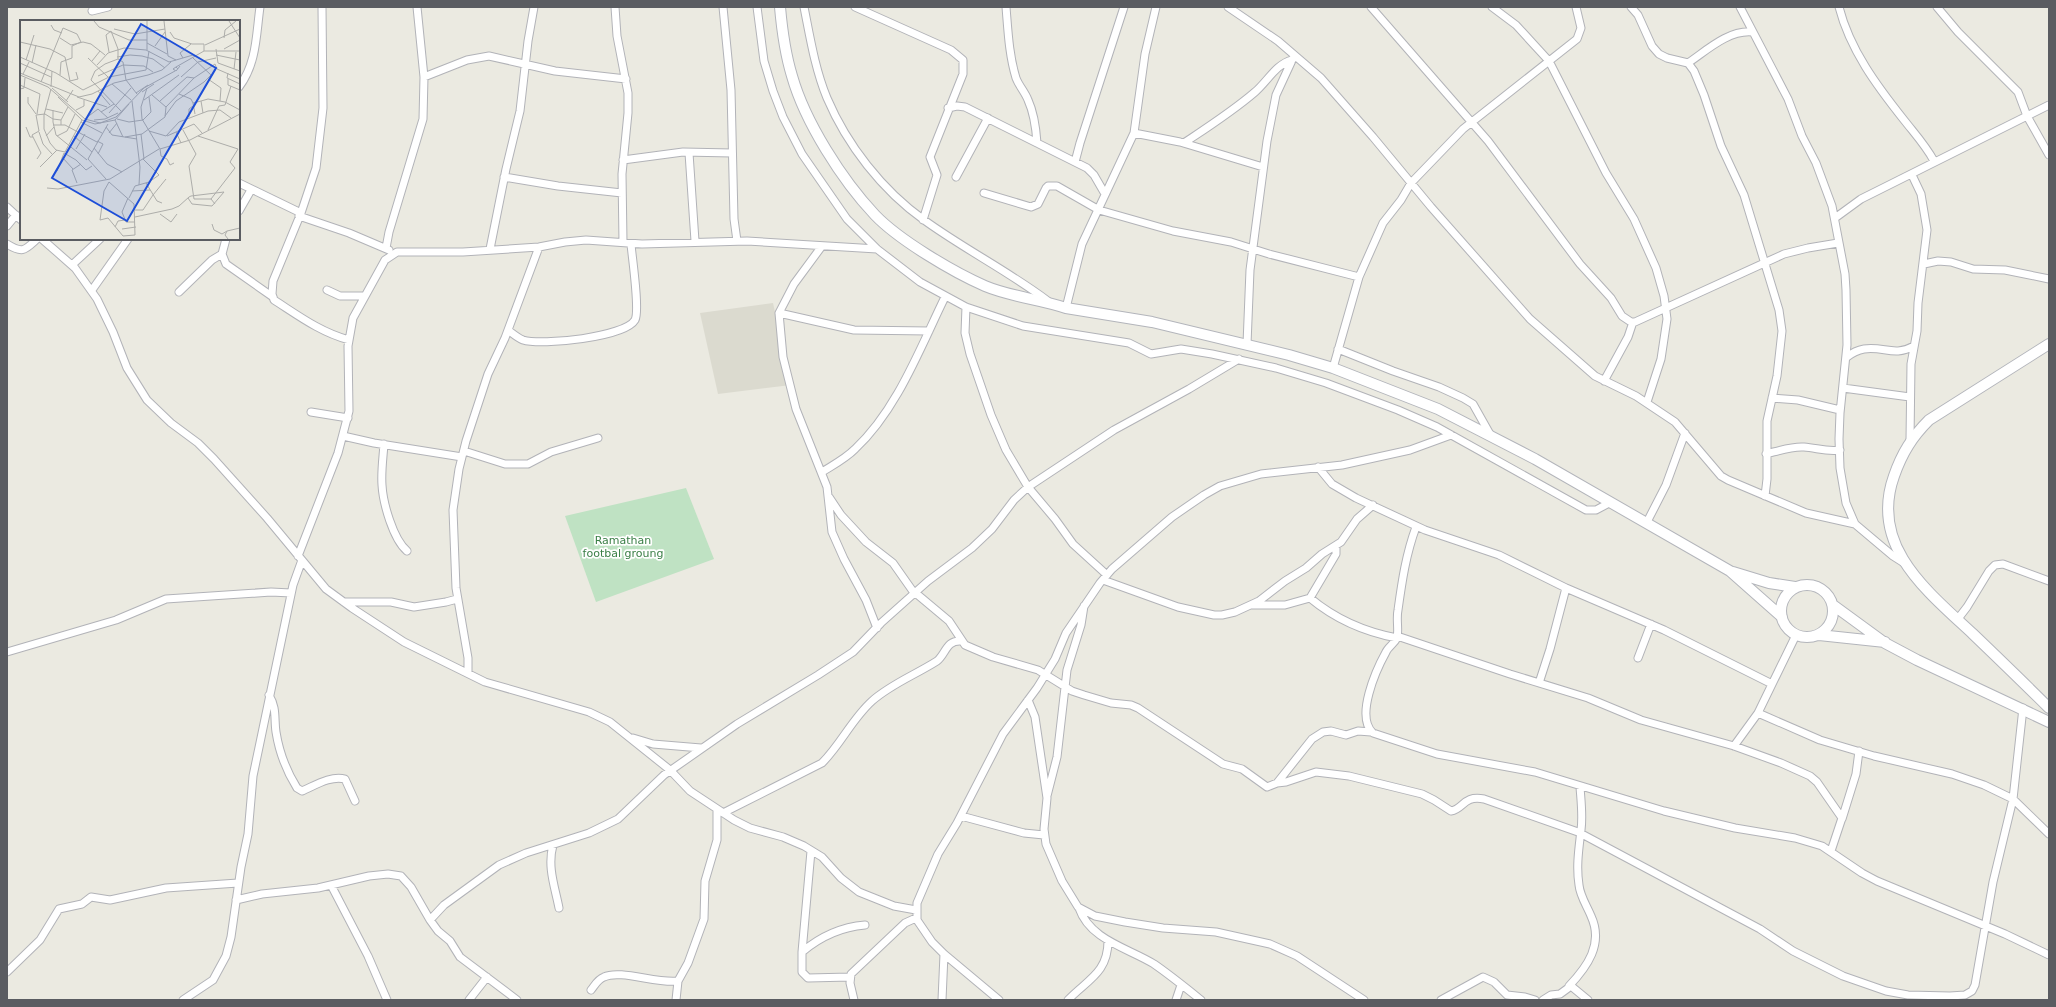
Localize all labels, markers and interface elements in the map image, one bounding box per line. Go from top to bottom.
inset map [20,20,240,240]
park label: Ramathan footbal groung [583,534,663,560]

